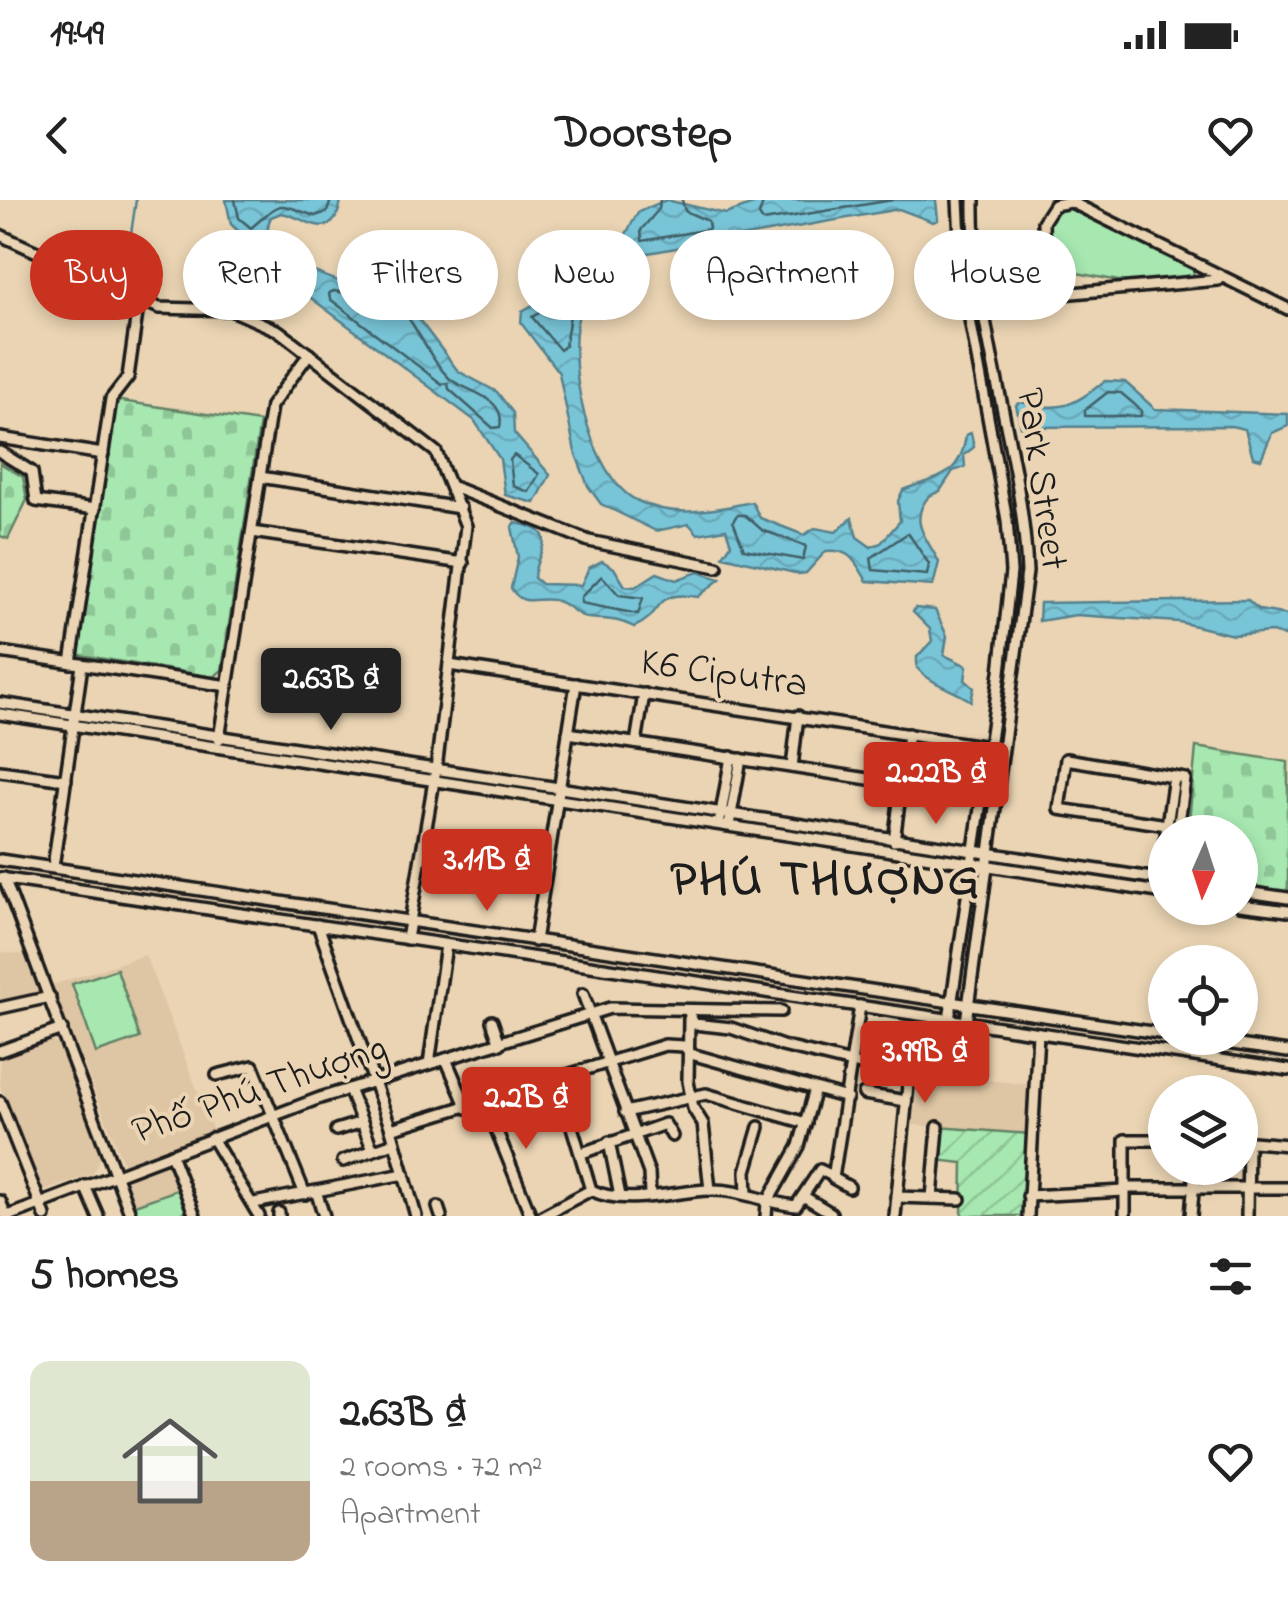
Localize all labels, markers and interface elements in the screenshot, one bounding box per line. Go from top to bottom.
text: 19:49 [50,7,104,63]
text: Doorstep [556,102,732,168]
icon: back [30,108,85,163]
icon: heart [1203,108,1258,163]
chip: Buy [30,230,163,320]
chip: Rent [183,230,317,320]
chip: Filters [337,230,498,320]
chip: New [518,230,650,320]
chip: Apartment [670,230,894,320]
chip: House [914,230,1076,320]
street label: Park Street [998,384,1082,574]
street label: K6 Ciputra [637,634,811,716]
pin: 2.63B ₫ [239,648,423,733]
text: 2.63B ₫ [283,657,379,704]
pin: 2.22B ₫ [844,742,1028,827]
text: 2.22B ₫ [886,751,986,798]
north arrow [1148,815,1258,925]
map controls [1148,815,1258,1185]
pin: 3.11B ₫ [395,829,579,914]
text: 3.11B ₫ [444,838,530,885]
district label: PHÚ THƯỢNG [670,845,982,918]
button: locate [1148,945,1258,1055]
street label: Phố Phú Thượng [125,1020,395,1162]
pin: 3.99B ₫ [833,1021,1017,1106]
text: 3.99B ₫ [882,1030,968,1077]
pin: 2.2B ₫ [445,1067,607,1152]
button: layers [1148,1075,1258,1185]
text: 2.2B ₫ [484,1076,568,1123]
text: 5 homes [30,1246,179,1307]
icon: filters [1203,1249,1258,1304]
text: 2.63B ₫ [340,1384,466,1445]
icon: home [110,1401,230,1521]
icon: heart [1203,1434,1258,1489]
text: 2 rooms · 72 m² [340,1445,542,1492]
text: Apartment [340,1492,481,1539]

